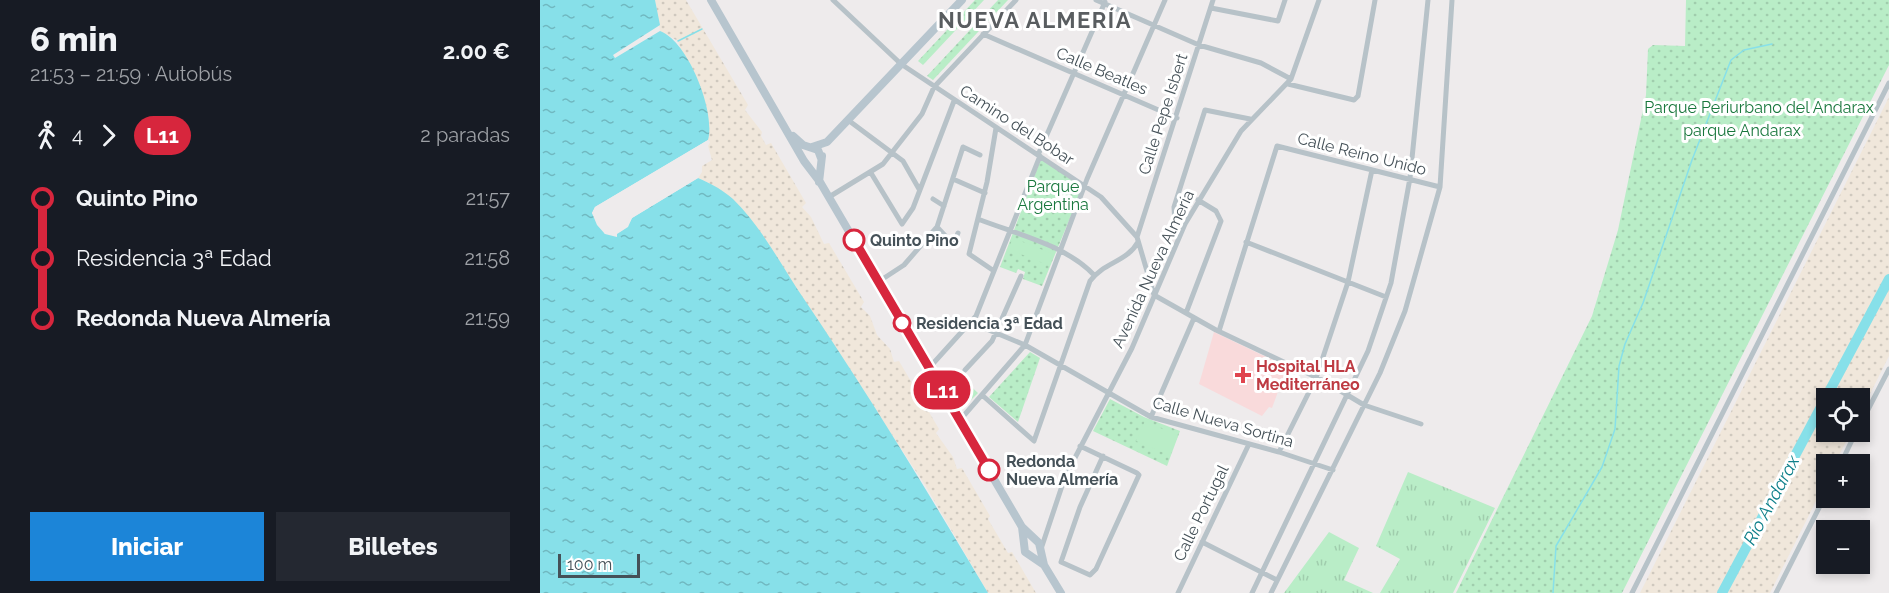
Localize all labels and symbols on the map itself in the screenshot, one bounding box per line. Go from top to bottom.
district label: NUEVA ALMERÍA [938,7,1132,33]
street label: Calle Beatles [1053,43,1151,99]
street label: Calle Pepe Isbert [1134,50,1192,177]
street label: Camino del Bobar [956,81,1078,169]
park label: Parque Periurbano del Andarax [1644,98,1874,117]
park label: parque Andarax [1683,121,1801,140]
street label: Calle Reino Unido [1296,129,1428,179]
park label: Parque Argentina [1017,177,1089,214]
street label: Avenida Nueva Almería [1108,187,1198,351]
marker: Quinto Pino [843,229,865,251]
place label: Quinto Pino [870,231,959,250]
marker: Residencia 3ª Edad [893,314,911,332]
place label: Residencia 3ª Edad [916,314,1063,333]
place label: Hospital HLA Mediterráneo [1256,357,1360,394]
marker: Hospital HLA Mediterráneo [1234,366,1252,384]
line badge: L11 [908,370,976,410]
street label: Calle Nueva Sortina [1150,393,1296,451]
water label: Río Andarax [1739,451,1804,548]
place label: Redonda Nueva Almería [1006,452,1118,489]
marker: Redonda Nueva Almería [978,459,1000,481]
street label: Calle Portugal [1170,461,1233,564]
scale bar [558,551,640,578]

